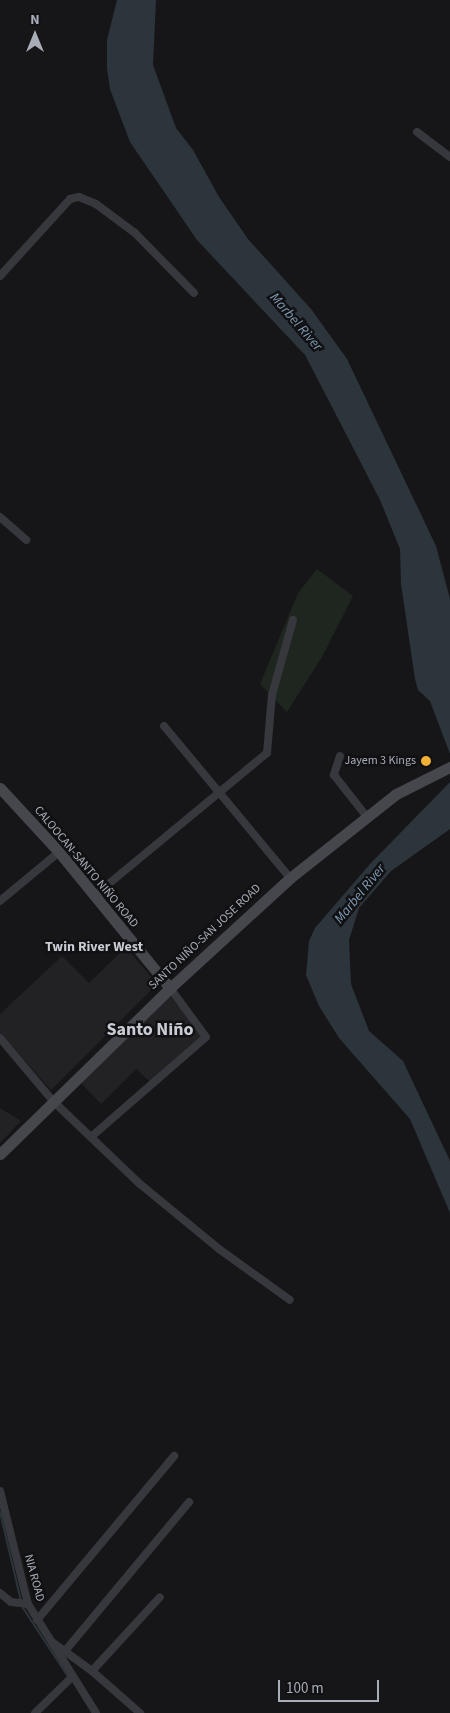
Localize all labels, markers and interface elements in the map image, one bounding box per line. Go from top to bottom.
north arrow [10,10,60,60]
text: N [30,10,40,30]
water label: Marbel River [266,290,326,354]
place label: Jayem 3 Kings [344,754,416,768]
marker: Jayem 3 Kings [420,755,432,767]
street label: CALOOCAN-SANTO NIÑO ROAD [31,803,141,931]
water label: Marbel River [331,861,389,927]
street label: SANTO NIÑO-SAN JOSE ROAD [146,881,264,993]
district label: Twin River West [45,939,143,955]
district label: Santo Niño [106,1019,194,1041]
street label: NIA ROAD [21,1553,47,1603]
scale bar [280,1670,381,1702]
text: 100 m [286,1678,324,1699]

